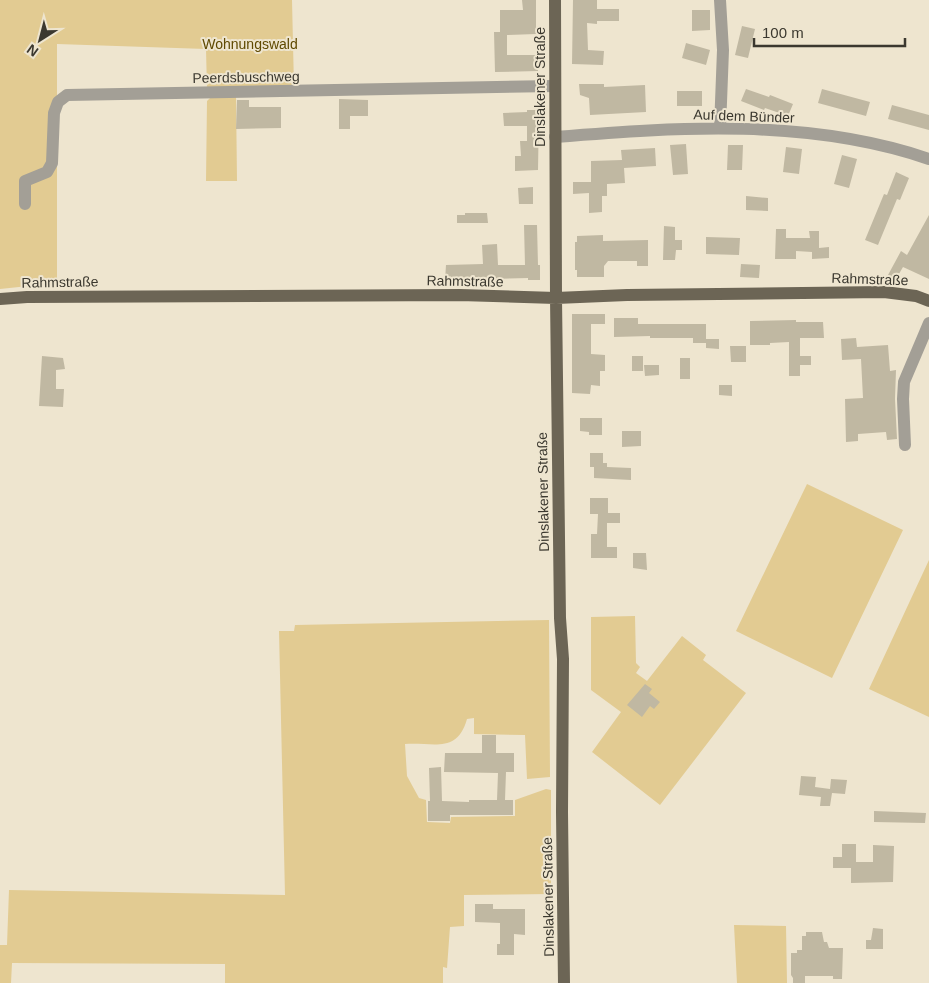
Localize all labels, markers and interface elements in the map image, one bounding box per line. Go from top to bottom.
north arrow [15,15,65,65]
scale bar [754,15,905,47]
text: 100 m [762,24,804,41]
street label: Dinslakener Straße [532,27,548,147]
park label: Wohnungswald [202,36,298,52]
text: N [24,41,41,60]
street label: Peerdsbuschweg [192,68,300,86]
street label: Auf dem Bünder [693,106,795,126]
street label: Rahmstraße [831,270,909,288]
street label: Rahmstraße [426,272,504,290]
street label: Rahmstraße [21,273,99,291]
street label: Dinslakener Straße [534,432,552,552]
street label: Dinslakener Straße [539,837,557,957]

